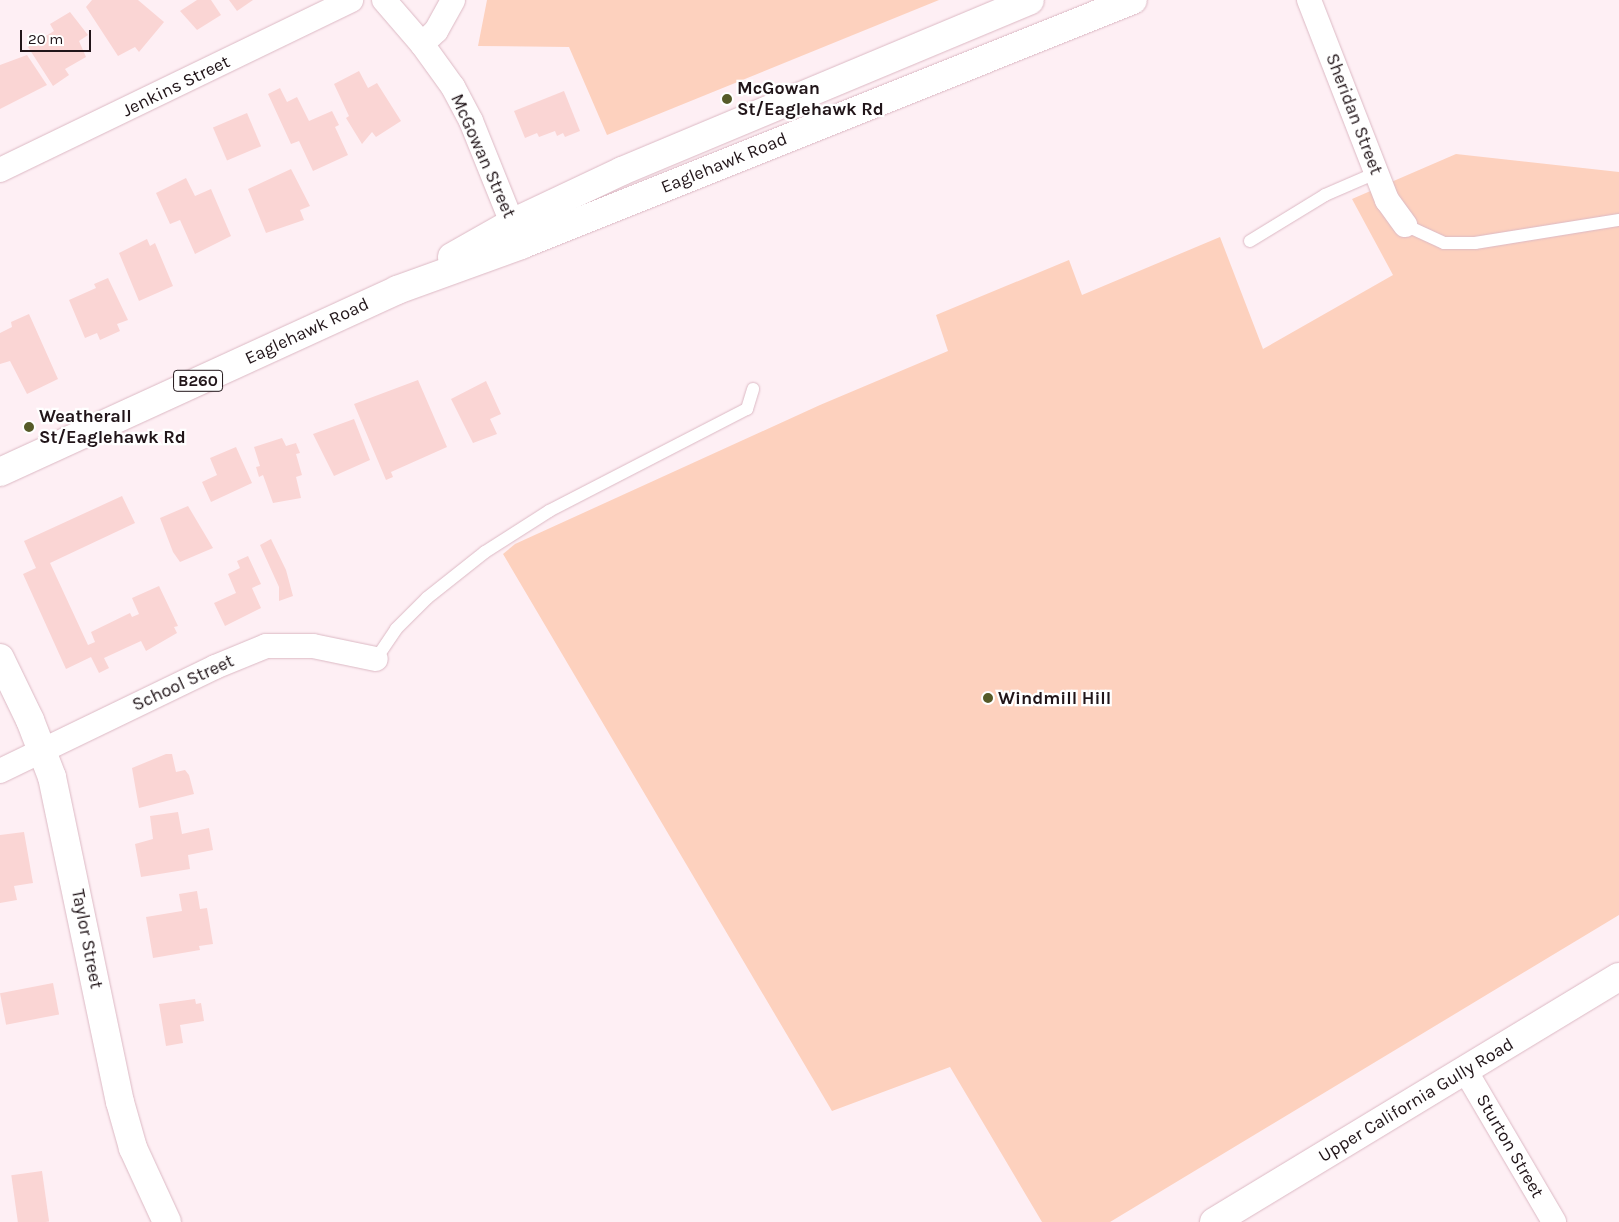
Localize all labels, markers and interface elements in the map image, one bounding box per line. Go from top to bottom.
scale bar [22,20,94,52]
text: 20 m [28,30,63,48]
street label: Sheridan Street [1321,50,1387,178]
street label: Jenkins Street [119,51,233,121]
place label: McGowan St/Eaglehawk Rd [737,78,884,120]
street label: McGowan Street [446,91,520,221]
marker: McGowan St/Eaglehawk Rd [721,93,733,105]
street label: Eaglehawk Road [658,128,790,198]
street label: Eaglehawk Road [242,293,372,369]
road number: B260 [173,368,223,394]
place label: Weatherall St/Eaglehawk Rd [39,406,186,448]
marker: Weatherall St/Eaglehawk Rd [23,421,35,433]
street label: School Street [129,650,237,716]
place label: Windmill Hill [998,687,1111,709]
marker: Windmill Hill [982,692,994,704]
street label: Taylor Street [67,887,107,991]
street label: Upper California Gully Road [1315,1033,1517,1167]
street label: Sturton Street [1472,1090,1548,1202]

